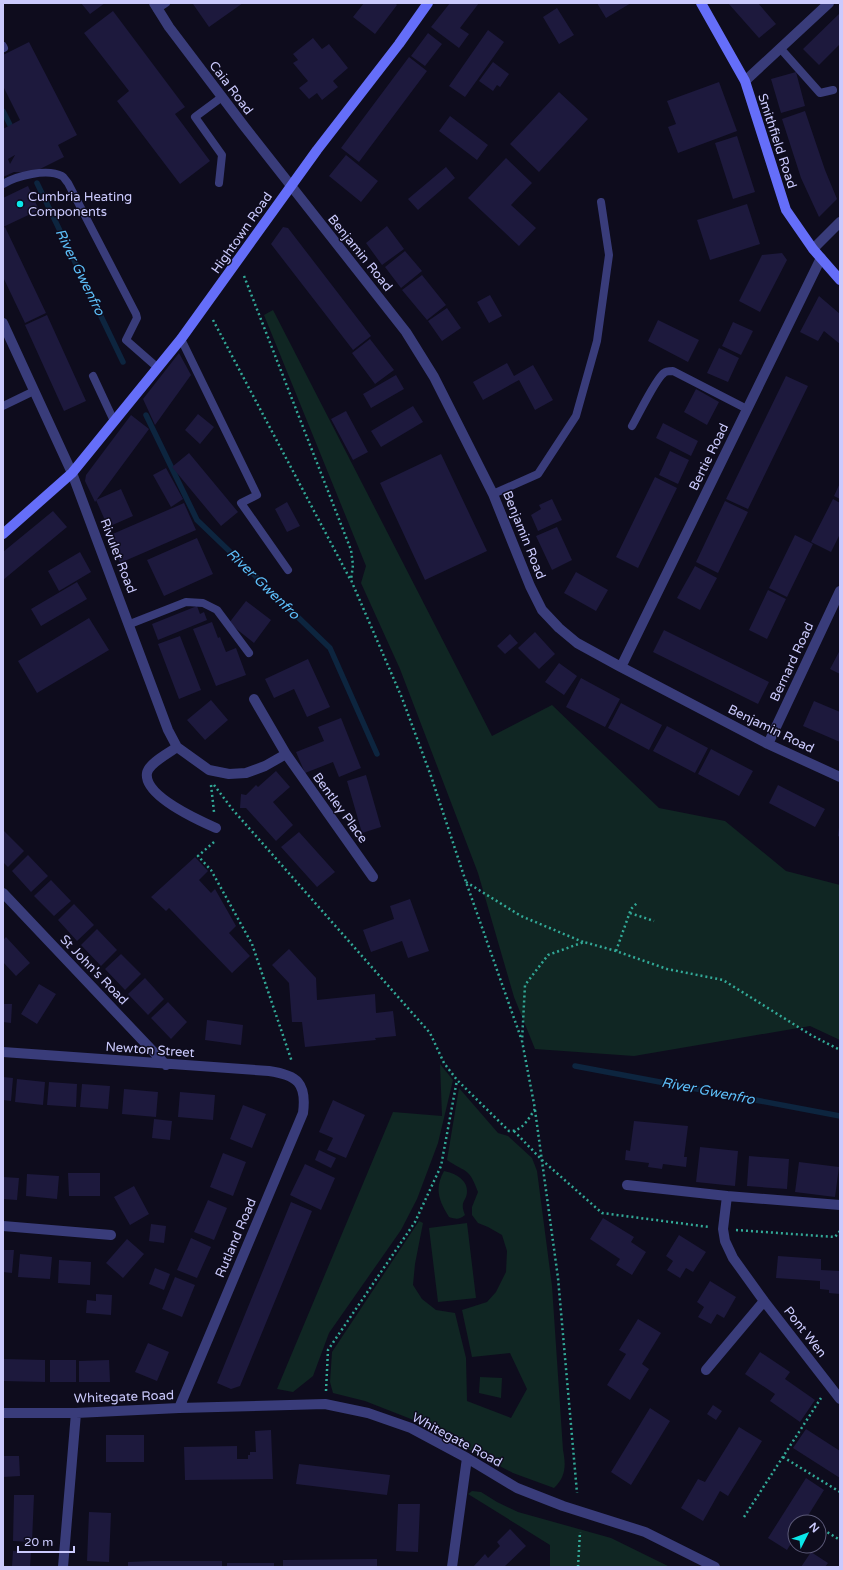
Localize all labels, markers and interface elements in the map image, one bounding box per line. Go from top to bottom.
street label: Caia Road [206,58,256,118]
street label: Smithfield Road [754,91,800,191]
place label: Cumbria Heating Components [28,189,132,220]
street label: Hightown Road [208,189,276,277]
marker: Cumbria Heating Components [15,199,25,209]
street label: Benjamin Road [324,211,396,295]
water label: River Gwenfro [52,226,109,320]
street label: Bertie Road [686,421,732,493]
street label: Benjamin Road [499,488,549,582]
street label: Rivulet Road [96,516,140,596]
water label: River Gwenfro [223,545,304,624]
street label: Bernard Road [767,620,817,704]
street label: Benjamin Road [725,701,817,757]
street label: Bentley Place [309,770,371,846]
street label: St John's Road [57,932,131,1008]
street label: Newton Street [105,1039,195,1061]
water label: River Gwenfro [660,1074,757,1109]
street label: Rutland Road [212,1196,260,1280]
street label: Pont Wen [780,1303,830,1361]
street label: Whitegate Road [74,1387,174,1407]
street label: Whitegate Road [409,1409,505,1471]
north arrow [787,1514,827,1554]
text: N [806,1520,822,1535]
scale bar [18,1528,74,1554]
text: 20 m [24,1535,53,1549]

